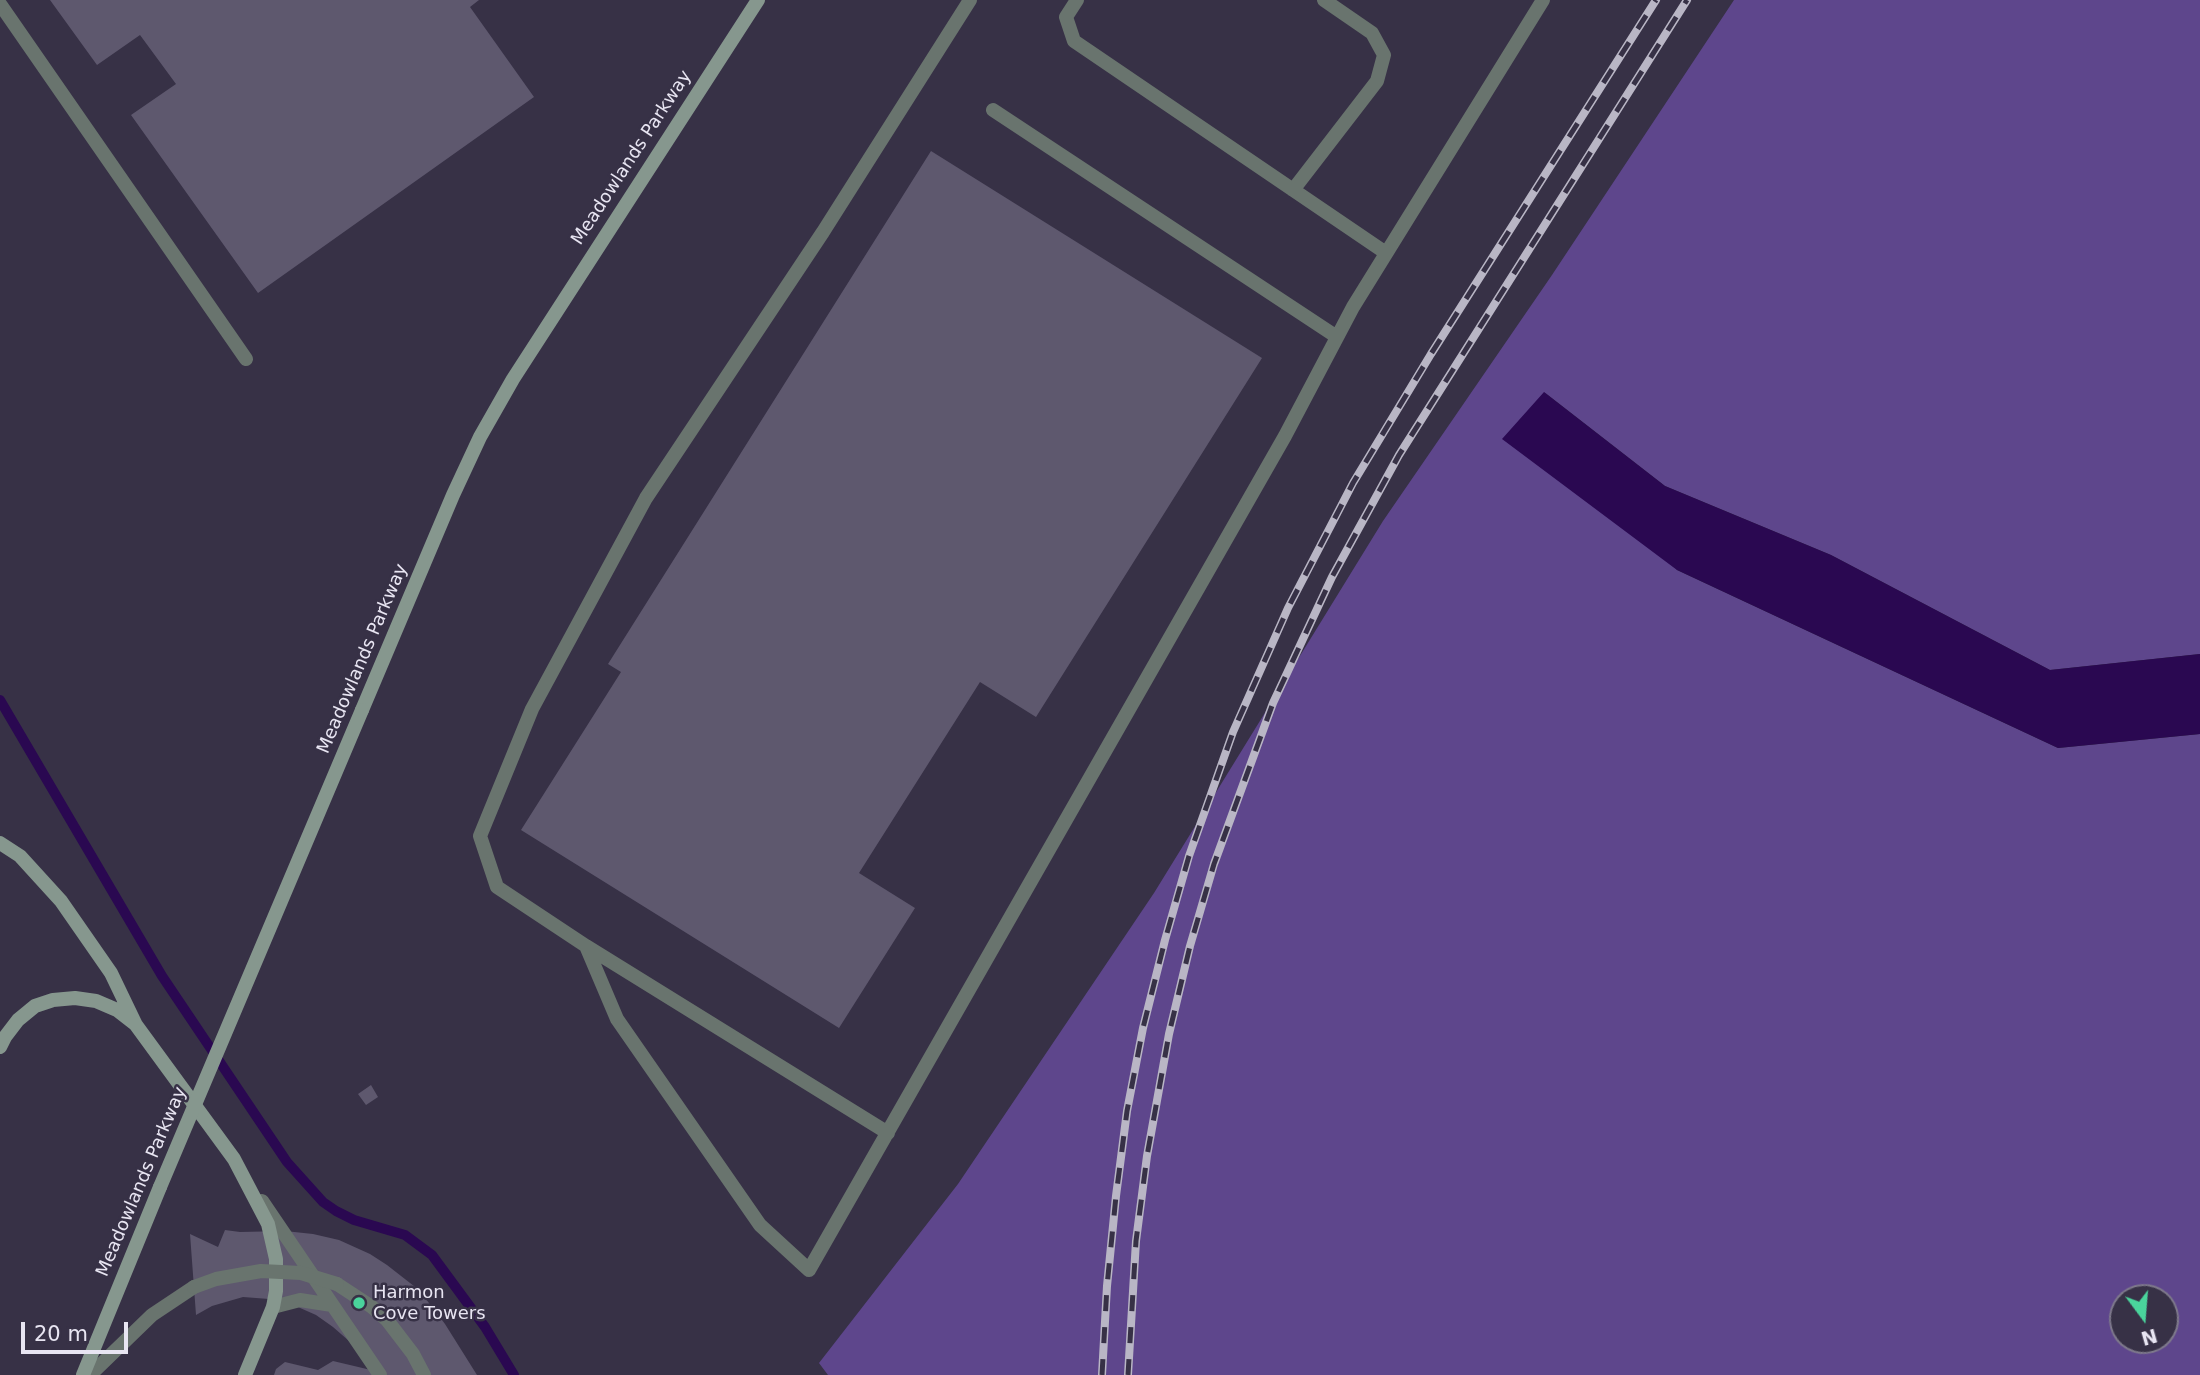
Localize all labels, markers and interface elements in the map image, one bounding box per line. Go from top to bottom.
street label: Meadowlands Parkway [567,67,697,249]
street label: Meadowlands Parkway [313,561,413,757]
street label: Meadowlands Parkway [92,1084,192,1280]
place label: Harmon Cove Towers [373,1282,486,1324]
north arrow [2109,1284,2179,1354]
marker: Harmon Cove Towers [351,1295,367,1311]
scale bar [24,1308,131,1352]
text: 20 m [34,1322,88,1346]
text: N [2139,1324,2160,1350]

